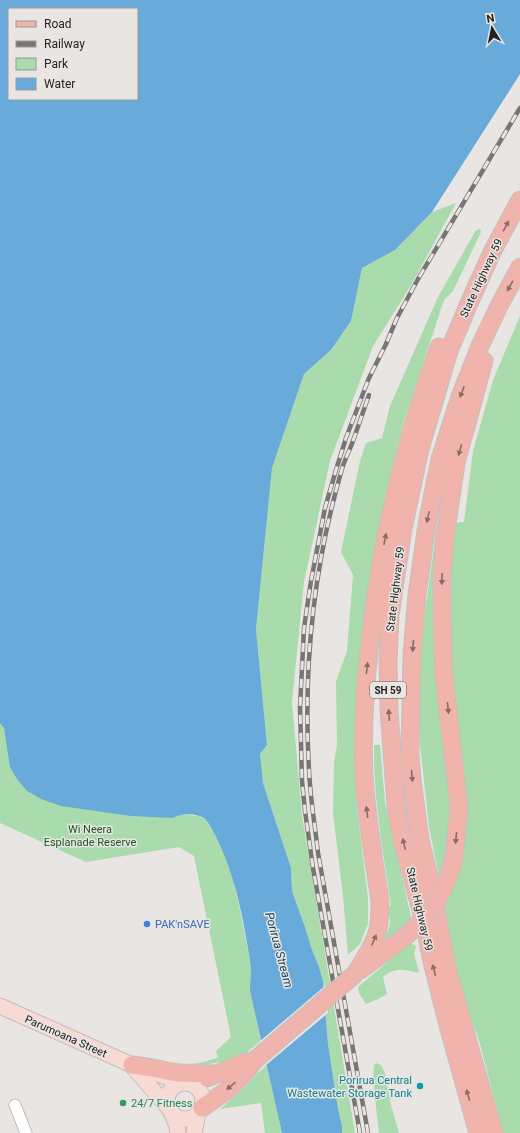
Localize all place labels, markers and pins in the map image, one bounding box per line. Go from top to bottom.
place label: PAK'nSAVE [155,918,210,931]
marker: PAK'nSAVE [142,919,152,929]
place label: Porirua Central Wastewater Storage Tank [287,1074,412,1100]
marker: Porirua Central Wastewater Storage Tank [415,1081,425,1091]
place label: 24/7 Fitness [131,1097,193,1110]
marker: 24/7 Fitness [118,1098,128,1108]

